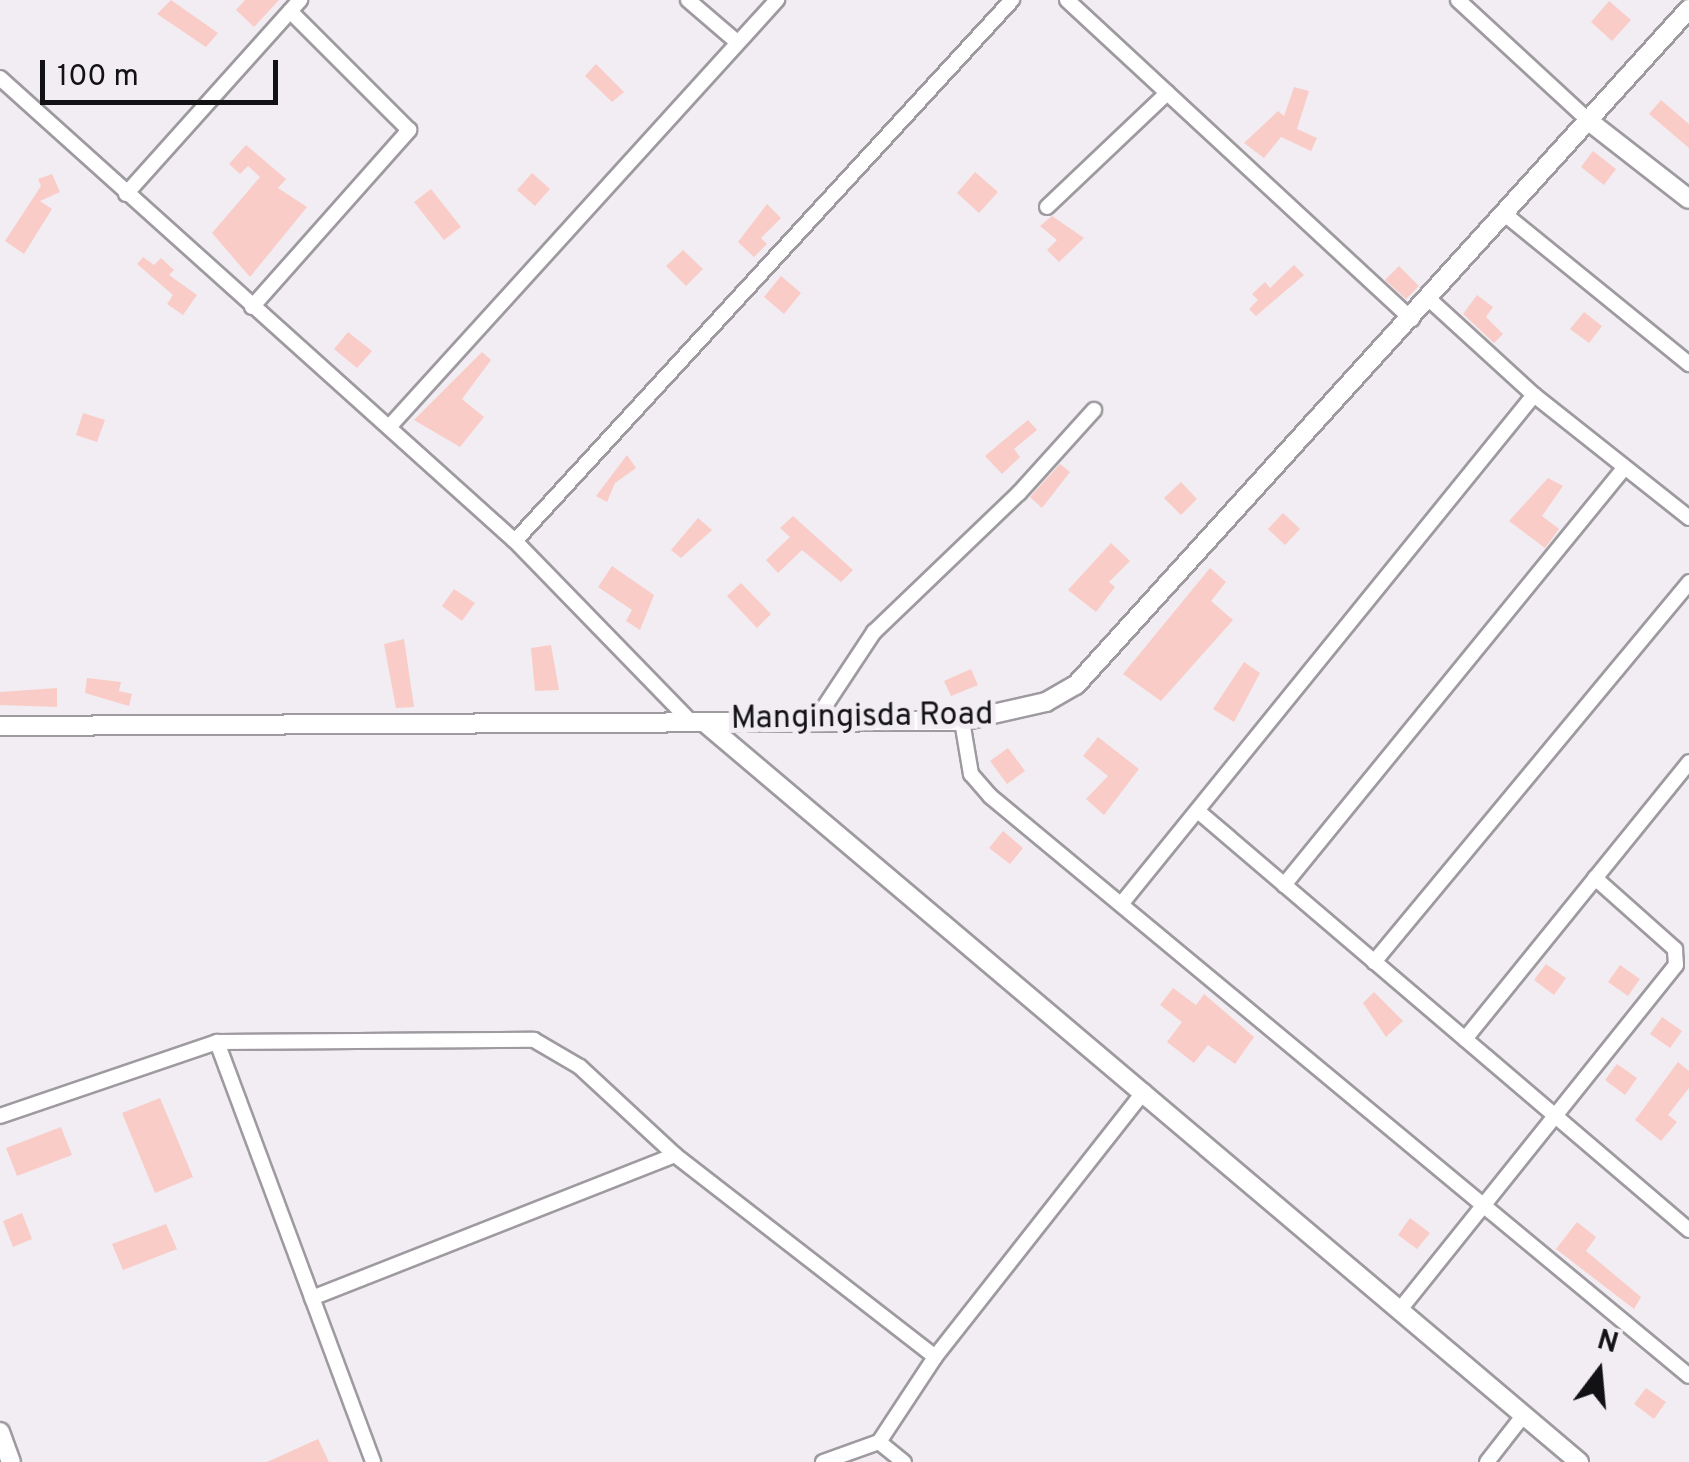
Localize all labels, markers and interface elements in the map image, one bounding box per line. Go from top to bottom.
scale bar [45,40,282,102]
text: 100 m [57,59,139,96]
street label: Mangingisda Road [730,697,994,739]
north arrow [1549,1322,1649,1422]
text: N [1593,1323,1622,1363]

